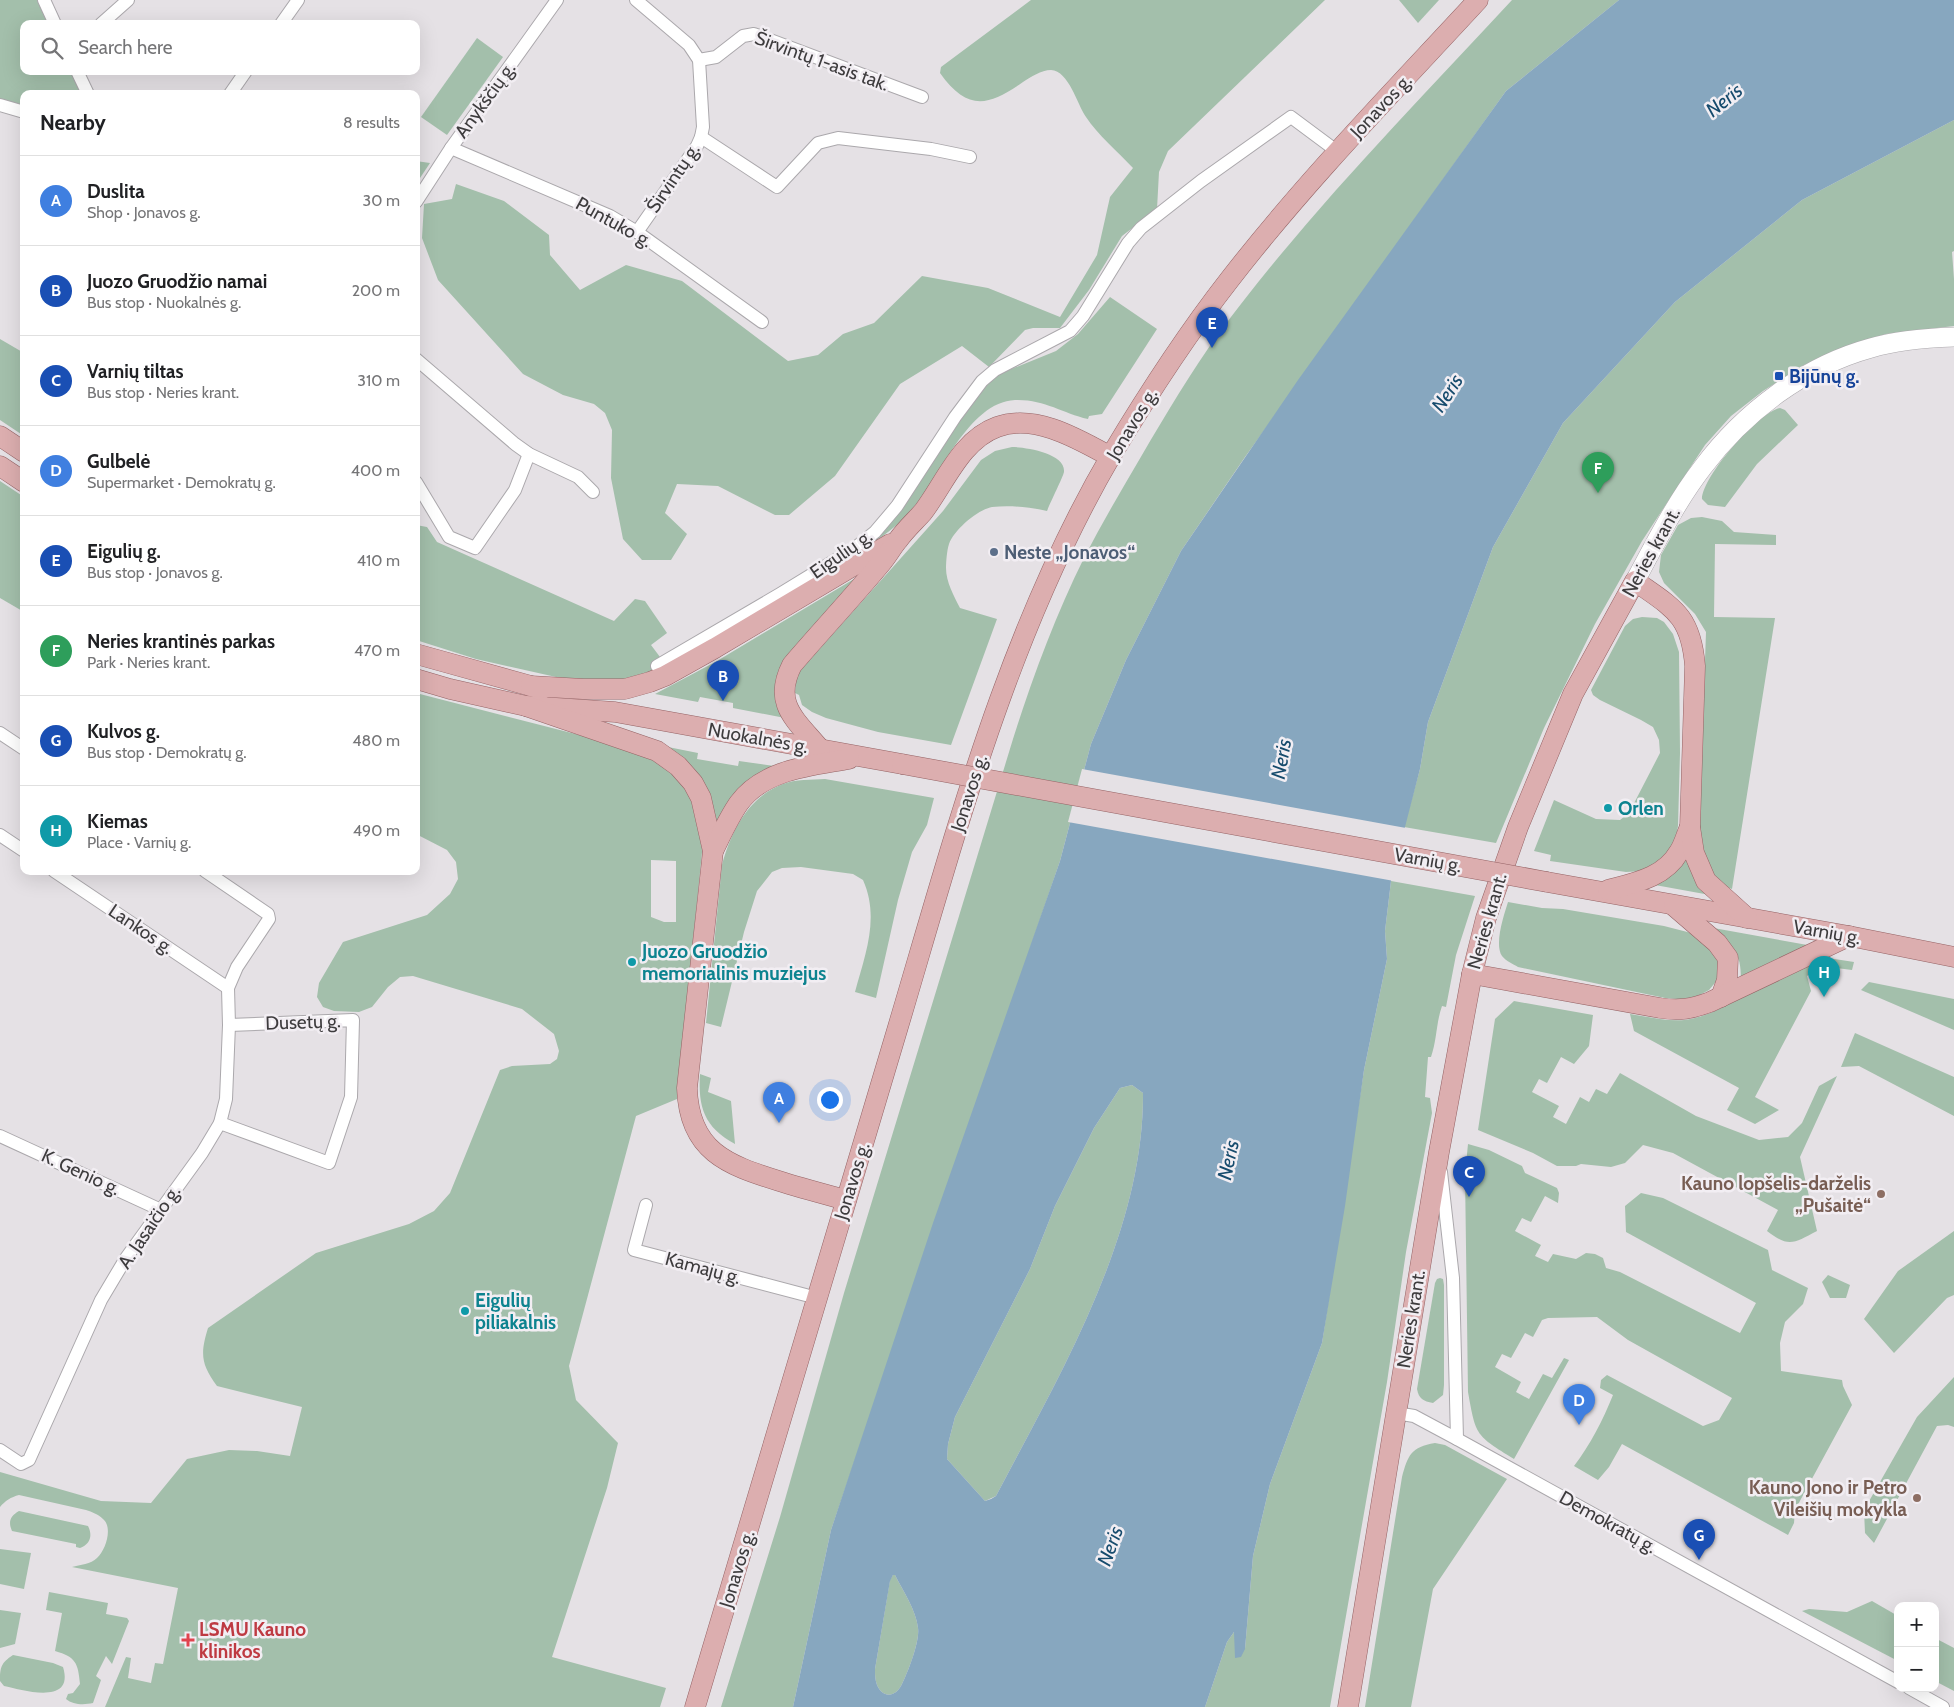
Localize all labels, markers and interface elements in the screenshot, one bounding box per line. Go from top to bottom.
search box [20,20,420,75]
street label: Širvintų 1-asis tak. [752,25,892,96]
icon: search [38,34,66,62]
text: Search here [78,36,172,59]
street label: Anykščių g. [450,58,520,142]
street label: Jonavos g. [1345,69,1417,144]
water label: Neris [1701,78,1747,122]
text: Nearby [40,110,106,135]
text: 8 results [343,113,400,132]
street label: Širvintų g. [641,138,705,217]
text: Duslita [87,180,145,203]
text: A [51,191,61,210]
text: 30 m [363,191,400,210]
street label: Puntuko g. [572,192,656,252]
text: Shop · Jonavos g. [87,203,201,222]
text: Juozo Gruodžio namai [87,270,267,293]
text: B [51,281,61,300]
text: 200 m [352,281,400,300]
text: Bus stop · Nuokalnės g. [87,293,241,312]
pin: E [1196,307,1228,348]
text: Varnių tiltas [87,360,184,383]
place label: Bijūnų g. [1789,365,1859,388]
water label: Neris [1426,369,1468,416]
marker: Bijūnų g. [1773,370,1785,382]
text: C [51,371,61,390]
text: 310 m [357,371,400,390]
text: Bus stop · Neries krant. [87,383,239,402]
street label: Jonavos g. [1101,384,1162,465]
text: Gulbelė [87,450,150,473]
pin: F [1582,452,1614,493]
text: D [50,461,62,480]
text: 400 m [351,461,400,480]
text: Supermarket · Demokratų g. [87,473,276,492]
street label: Neries krant. [1617,503,1685,601]
street label: Eigulių g. [806,524,876,584]
text: Eigulių g. [87,540,161,563]
place label: Neste „Jonavos“ [1004,541,1135,564]
marker: Neste „Jonavos“ [988,546,1000,558]
text: E [51,551,61,570]
text: 410 m [357,551,400,570]
text: Bus stop · Jonavos g. [87,563,223,582]
text: Neries krantinės parkas [87,630,275,653]
text: F [52,641,60,660]
text: 470 m [354,641,400,660]
text: Park · Neries krant. [87,653,210,672]
pin: B [707,660,739,701]
street label: Nuokalnės g. [706,718,810,758]
text: Kulvos g. [87,720,160,743]
text: G [51,731,61,750]
text: 480 m [352,731,400,750]
water label: Neris [1266,737,1296,781]
text: Bus stop · Demokratų g. [87,743,247,762]
street label: Jonavos g. [945,752,992,835]
place label: Orlen [1618,797,1664,820]
marker: Orlen [1602,802,1614,814]
text: Kiemas [87,810,148,833]
text: H [50,821,62,840]
text: 490 m [353,821,400,840]
text: Place · Varnių g. [87,833,191,852]
street label: Varnių g. [1392,843,1464,877]
street label: Neries krant. [1462,870,1512,972]
street label: Lankos g. [104,899,178,959]
street label: Varnių g. [1791,915,1863,949]
place label: Juozo Gruodžio memorialinis muziejus [641,940,826,985]
marker: Juozo Gruodžio memorialinis muziejus [626,956,638,968]
pin: H [1808,956,1840,997]
street label: Dusetų g. [265,1009,341,1035]
pin: A [763,1082,795,1123]
your location [817,1087,843,1113]
water label: Neris [1212,1138,1244,1182]
street label: Jonavos g. [829,1140,875,1223]
street label: K. Genio g. [38,1144,124,1200]
pin: C [1453,1156,1485,1197]
place label: Kauno lopšelis-darželis „Pušaitė“ [1681,1172,1871,1217]
street label: A. Jasaičio g. [113,1181,185,1273]
marker: Kauno lopšelis-darželis „Pušaitė“ [1875,1188,1887,1200]
street label: Kamajų g. [663,1247,743,1289]
street label: Neries krant. [1392,1268,1430,1370]
place label: Eigulių piliakalnis [475,1289,556,1334]
marker: Eigulių piliakalnis [459,1305,471,1317]
pin: D [1563,1384,1595,1425]
place label: Kauno Jono ir Petro Vileišių mokykla [1749,1476,1908,1521]
street label: Demokratų g. [1555,1486,1661,1558]
marker: Kauno Jono ir Petro Vileišių mokykla [1911,1492,1923,1504]
pin: G [1683,1519,1715,1560]
water label: Neris [1092,1523,1128,1569]
street label: Jonavos g. [714,1528,760,1611]
map controls [1894,1602,1939,1692]
button: + [1894,1602,1939,1647]
place label: LSMU Kauno klinikos [199,1618,306,1663]
marker: LSMU Kauno klinikos [181,1633,195,1647]
button: − [1894,1647,1939,1692]

